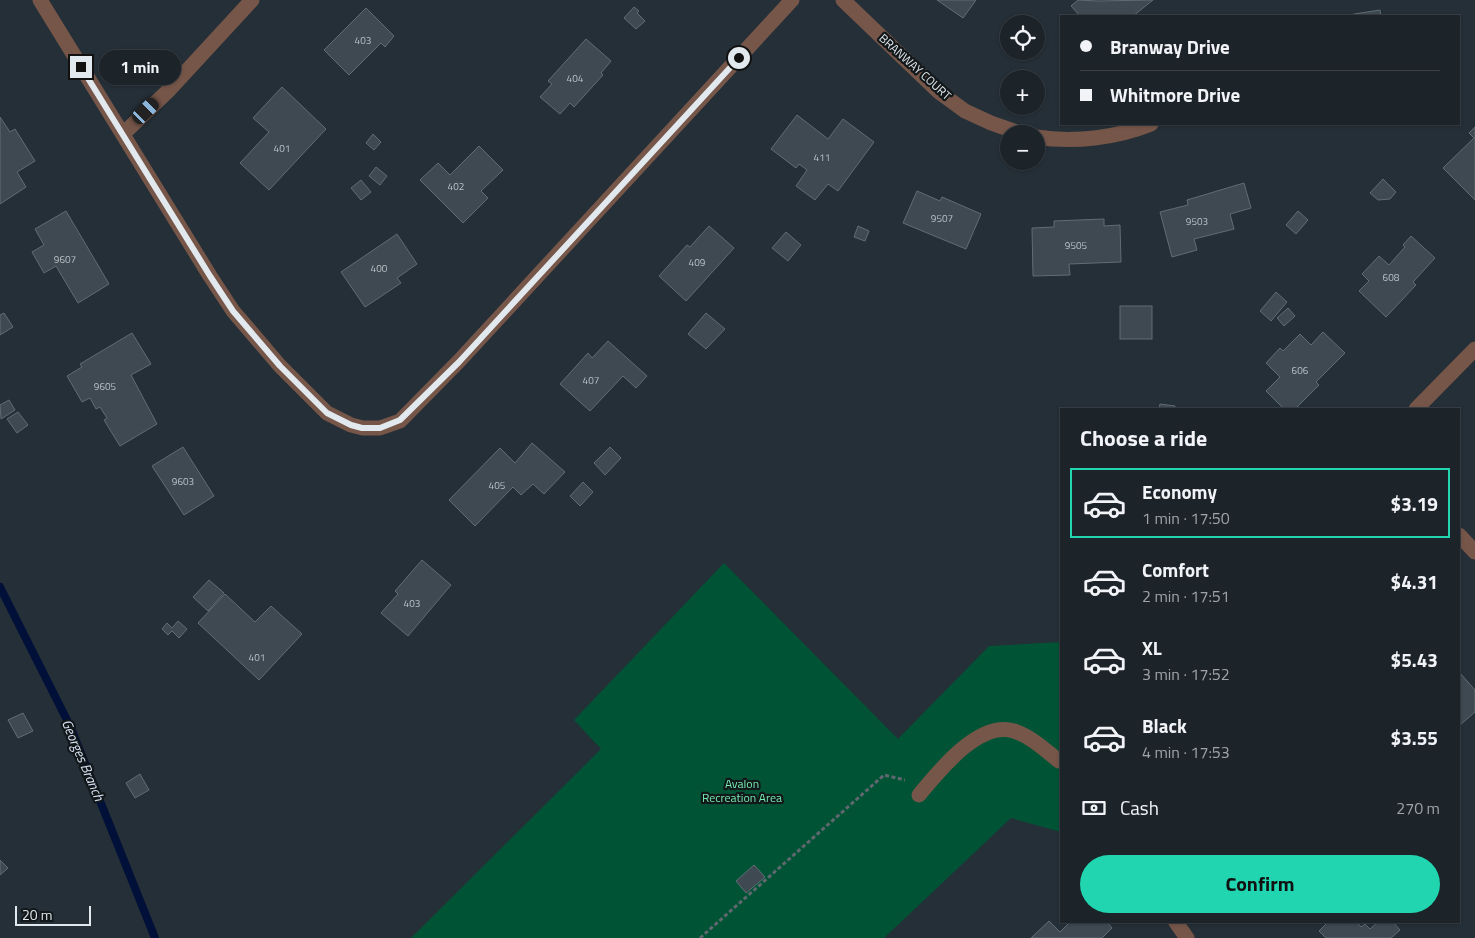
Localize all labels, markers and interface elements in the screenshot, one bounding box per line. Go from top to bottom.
map controls [1000,15,1045,170]
button: locate [1000,15,1045,60]
street label: BRANWAY COURT [875,29,956,105]
text: Branway Drive [1110,32,1230,61]
house number: 403 [355,33,371,48]
route start [728,47,750,69]
callout: 1 min [98,50,181,84]
text: 1 min [121,55,159,79]
route end [70,56,92,78]
button: + [1000,70,1045,115]
house number: 404 [567,71,584,86]
text: Whitmore Drive [1110,80,1240,109]
car [129,95,162,127]
button: − [1000,125,1045,170]
house number: 401 [274,141,290,156]
house number: 411 [814,150,830,165]
house number: 402 [448,179,464,194]
house number: 9507 [931,211,953,226]
house number: 9503 [1186,214,1208,229]
house number: 9505 [1065,238,1088,253]
house number: 9607 [54,252,76,267]
house number: 409 [689,255,706,270]
house number: 400 [371,261,388,276]
house number: 608 [1383,270,1400,285]
house number: 606 [1292,363,1309,378]
house number: 407 [583,373,599,388]
house number: 9605 [94,379,117,394]
text: Choose a ride [1080,421,1207,455]
house number: 9603 [172,474,194,489]
text: Economy [1142,477,1217,506]
house number: 405 [489,478,506,493]
icon: car [1082,481,1127,526]
text: $3.19 [1391,489,1438,518]
text: 1 min · 17:50 [1142,506,1230,530]
text: Comfort [1142,555,1209,584]
icon: car [1082,559,1127,604]
text: $4.31 [1391,567,1438,596]
text: 2 min · 17:51 [1142,584,1230,608]
house number: 403 [404,596,420,611]
text: XL [1142,633,1162,662]
icon: car [1082,637,1127,682]
text: $5.43 [1391,645,1438,674]
house number: 401 [249,650,265,665]
text: 3 min · 17:52 [1142,662,1230,686]
text: Black [1142,711,1187,740]
icon: car [1082,715,1127,760]
water label: Georges Branch [57,716,110,805]
text: $3.55 [1391,723,1438,752]
text: 4 min · 17:53 [1142,740,1230,764]
park label: Avalon Recreation Area [702,774,782,807]
text: Cash [1120,793,1159,822]
icon: cash [1080,794,1108,822]
text: 270 m [1396,796,1440,820]
button: Confirm [1080,855,1440,913]
scale bar [15,903,91,926]
text: 20 m [22,904,52,925]

